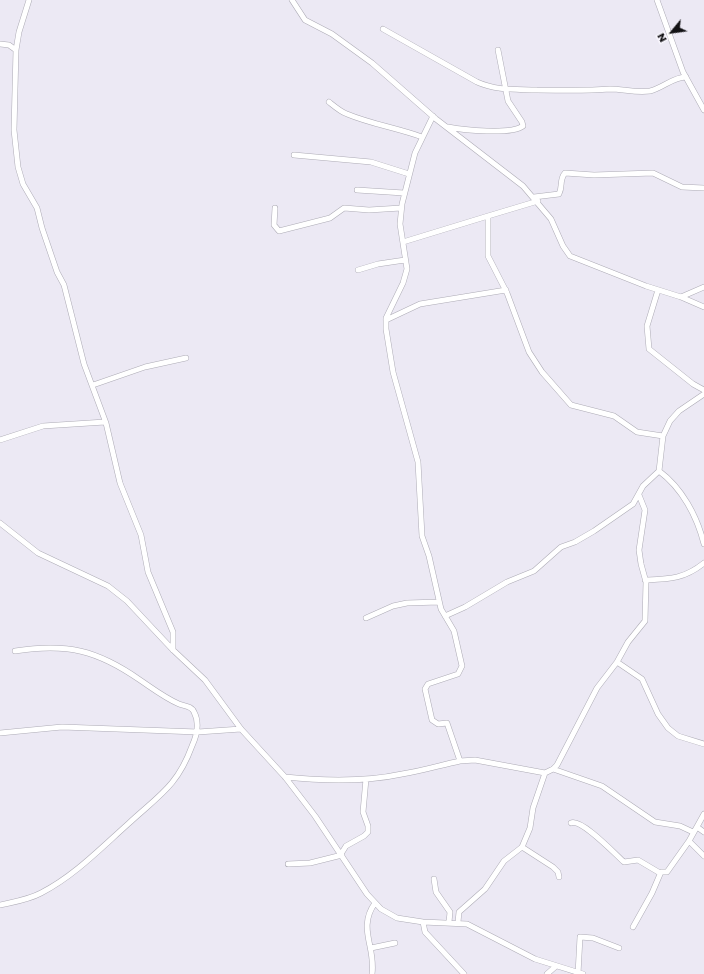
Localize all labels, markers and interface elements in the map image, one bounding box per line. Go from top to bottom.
north arrow [652,12,692,52]
text: N [653,30,671,45]

